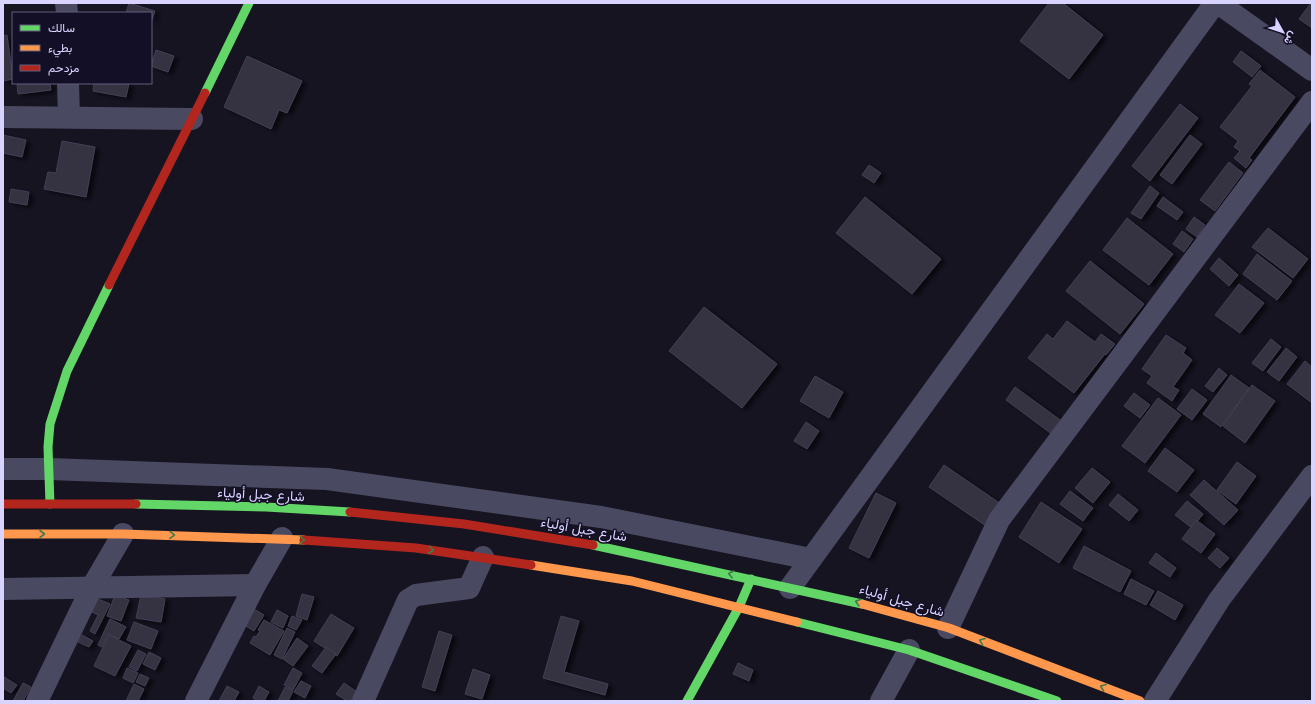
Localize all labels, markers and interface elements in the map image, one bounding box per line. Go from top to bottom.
legend [12,12,152,84]
north arrow [1263,12,1303,52]
text: سالك [48,21,75,35]
text: ش [1281,29,1300,47]
text: بطيء [48,41,72,58]
text: مزدحم [48,61,79,76]
street label: شارع جبل أولياء [217,484,305,507]
street label: شارع جبل أولياء [539,514,628,547]
one-way arrow [39,530,45,538]
one-way arrow [169,531,175,539]
one-way arrow [299,535,305,544]
one-way arrow [428,546,434,555]
one-way arrow [728,571,734,579]
street label: شارع جبل أولياء [857,580,946,623]
one-way arrow [854,599,861,607]
one-way arrow [978,637,985,645]
one-way arrow [1100,684,1107,692]

